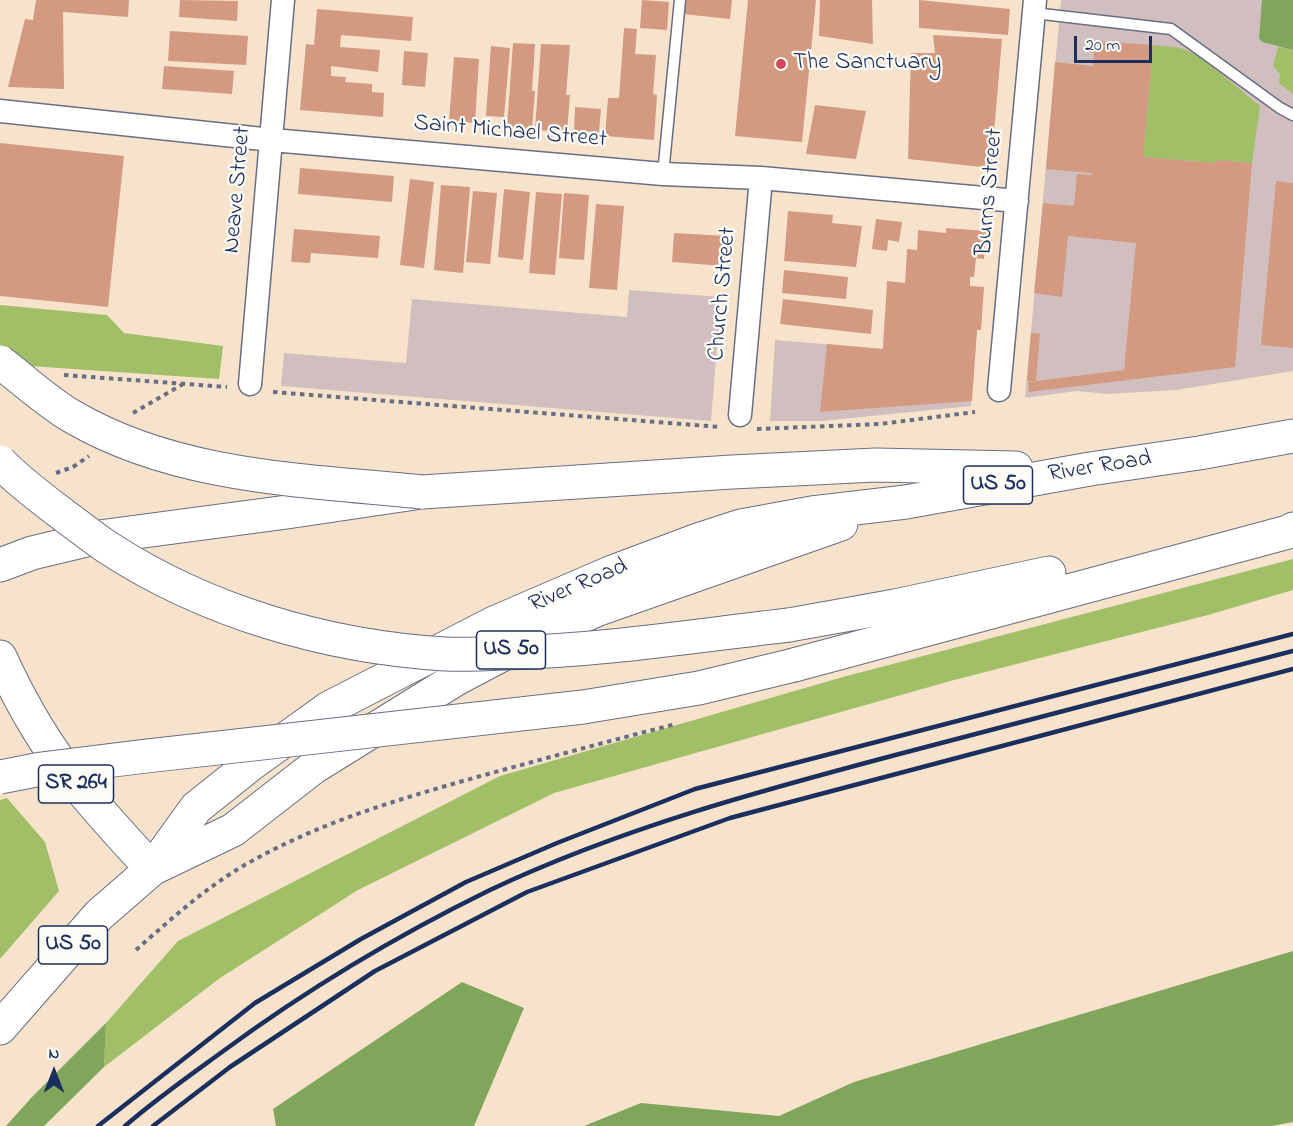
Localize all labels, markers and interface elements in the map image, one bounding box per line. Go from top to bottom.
scale bar [1077,24,1155,62]
text: 20 m [1085,33,1120,59]
place label: The Sanctuary [793,50,941,78]
marker: The Sanctuary [774,57,788,71]
street label: Saint Michael Street [412,110,608,156]
street label: Neave Street [219,125,259,255]
street label: Burns Street [971,127,1011,257]
street label: Church Street [704,226,744,362]
street label: River Road [1046,446,1154,490]
road number: US 50 [964,466,1032,504]
street label: River Road [526,553,632,621]
road number: US 50 [476,631,546,669]
road number: SR 264 [38,765,113,803]
road number: US 50 [38,926,107,964]
north arrow [24,1042,84,1102]
text: N [49,1042,59,1066]

